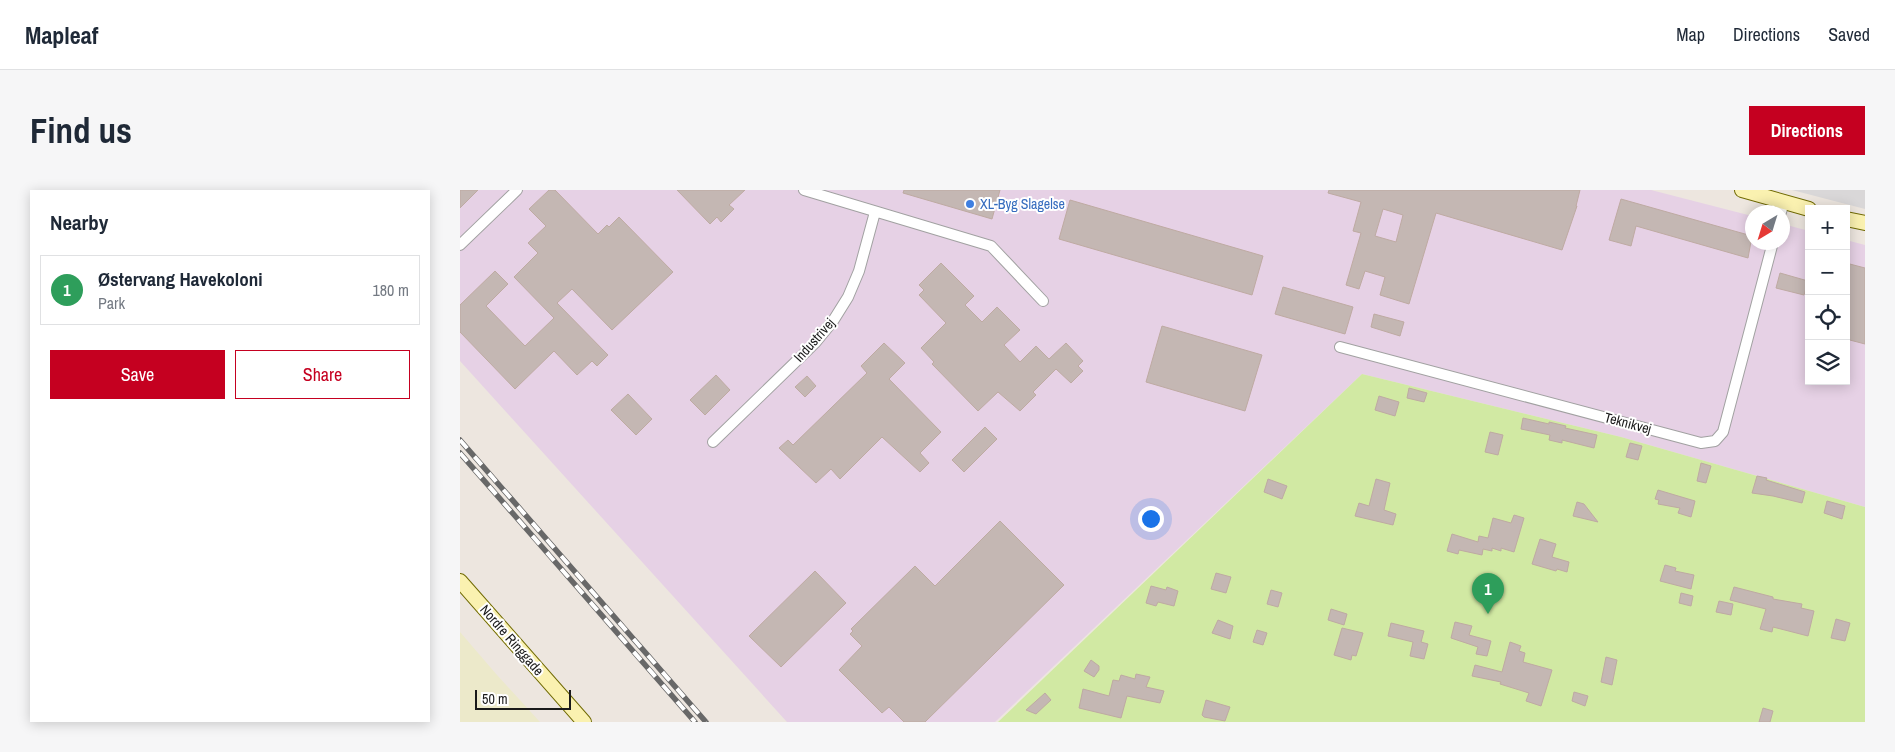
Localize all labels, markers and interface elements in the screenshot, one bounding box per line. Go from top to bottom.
text: Mapleaf [25,19,98,51]
text: Map [1676,22,1705,47]
text: Directions [1733,22,1800,47]
text: Saved [1828,22,1870,47]
button: Directions [1749,106,1865,155]
text: Find us [30,107,132,154]
place label: XL-Byg Slagelse [980,195,1065,213]
marker: XL-Byg Slagelse [964,198,976,210]
north arrow [1745,205,1790,250]
map controls [1805,205,1850,385]
button: + [1805,205,1850,250]
text: Nearby [50,208,108,237]
button: − [1805,250,1850,295]
text: Østervang Havekoloni [98,266,263,292]
text: 1 [63,279,71,301]
text: 180 m [373,279,409,301]
text: Park [98,292,125,314]
button: locate [1805,295,1850,340]
street label: Industrivej [790,314,838,366]
button: layers [1805,340,1850,385]
button: Save [50,350,225,399]
button: Share [235,350,410,399]
street label: Teknikvej [1603,408,1653,438]
your location [1138,506,1164,532]
pin: 1 [1472,573,1504,614]
street label: Nordre Ringgade [476,601,548,679]
scale bar [475,687,571,710]
text: 50 m [482,690,508,708]

